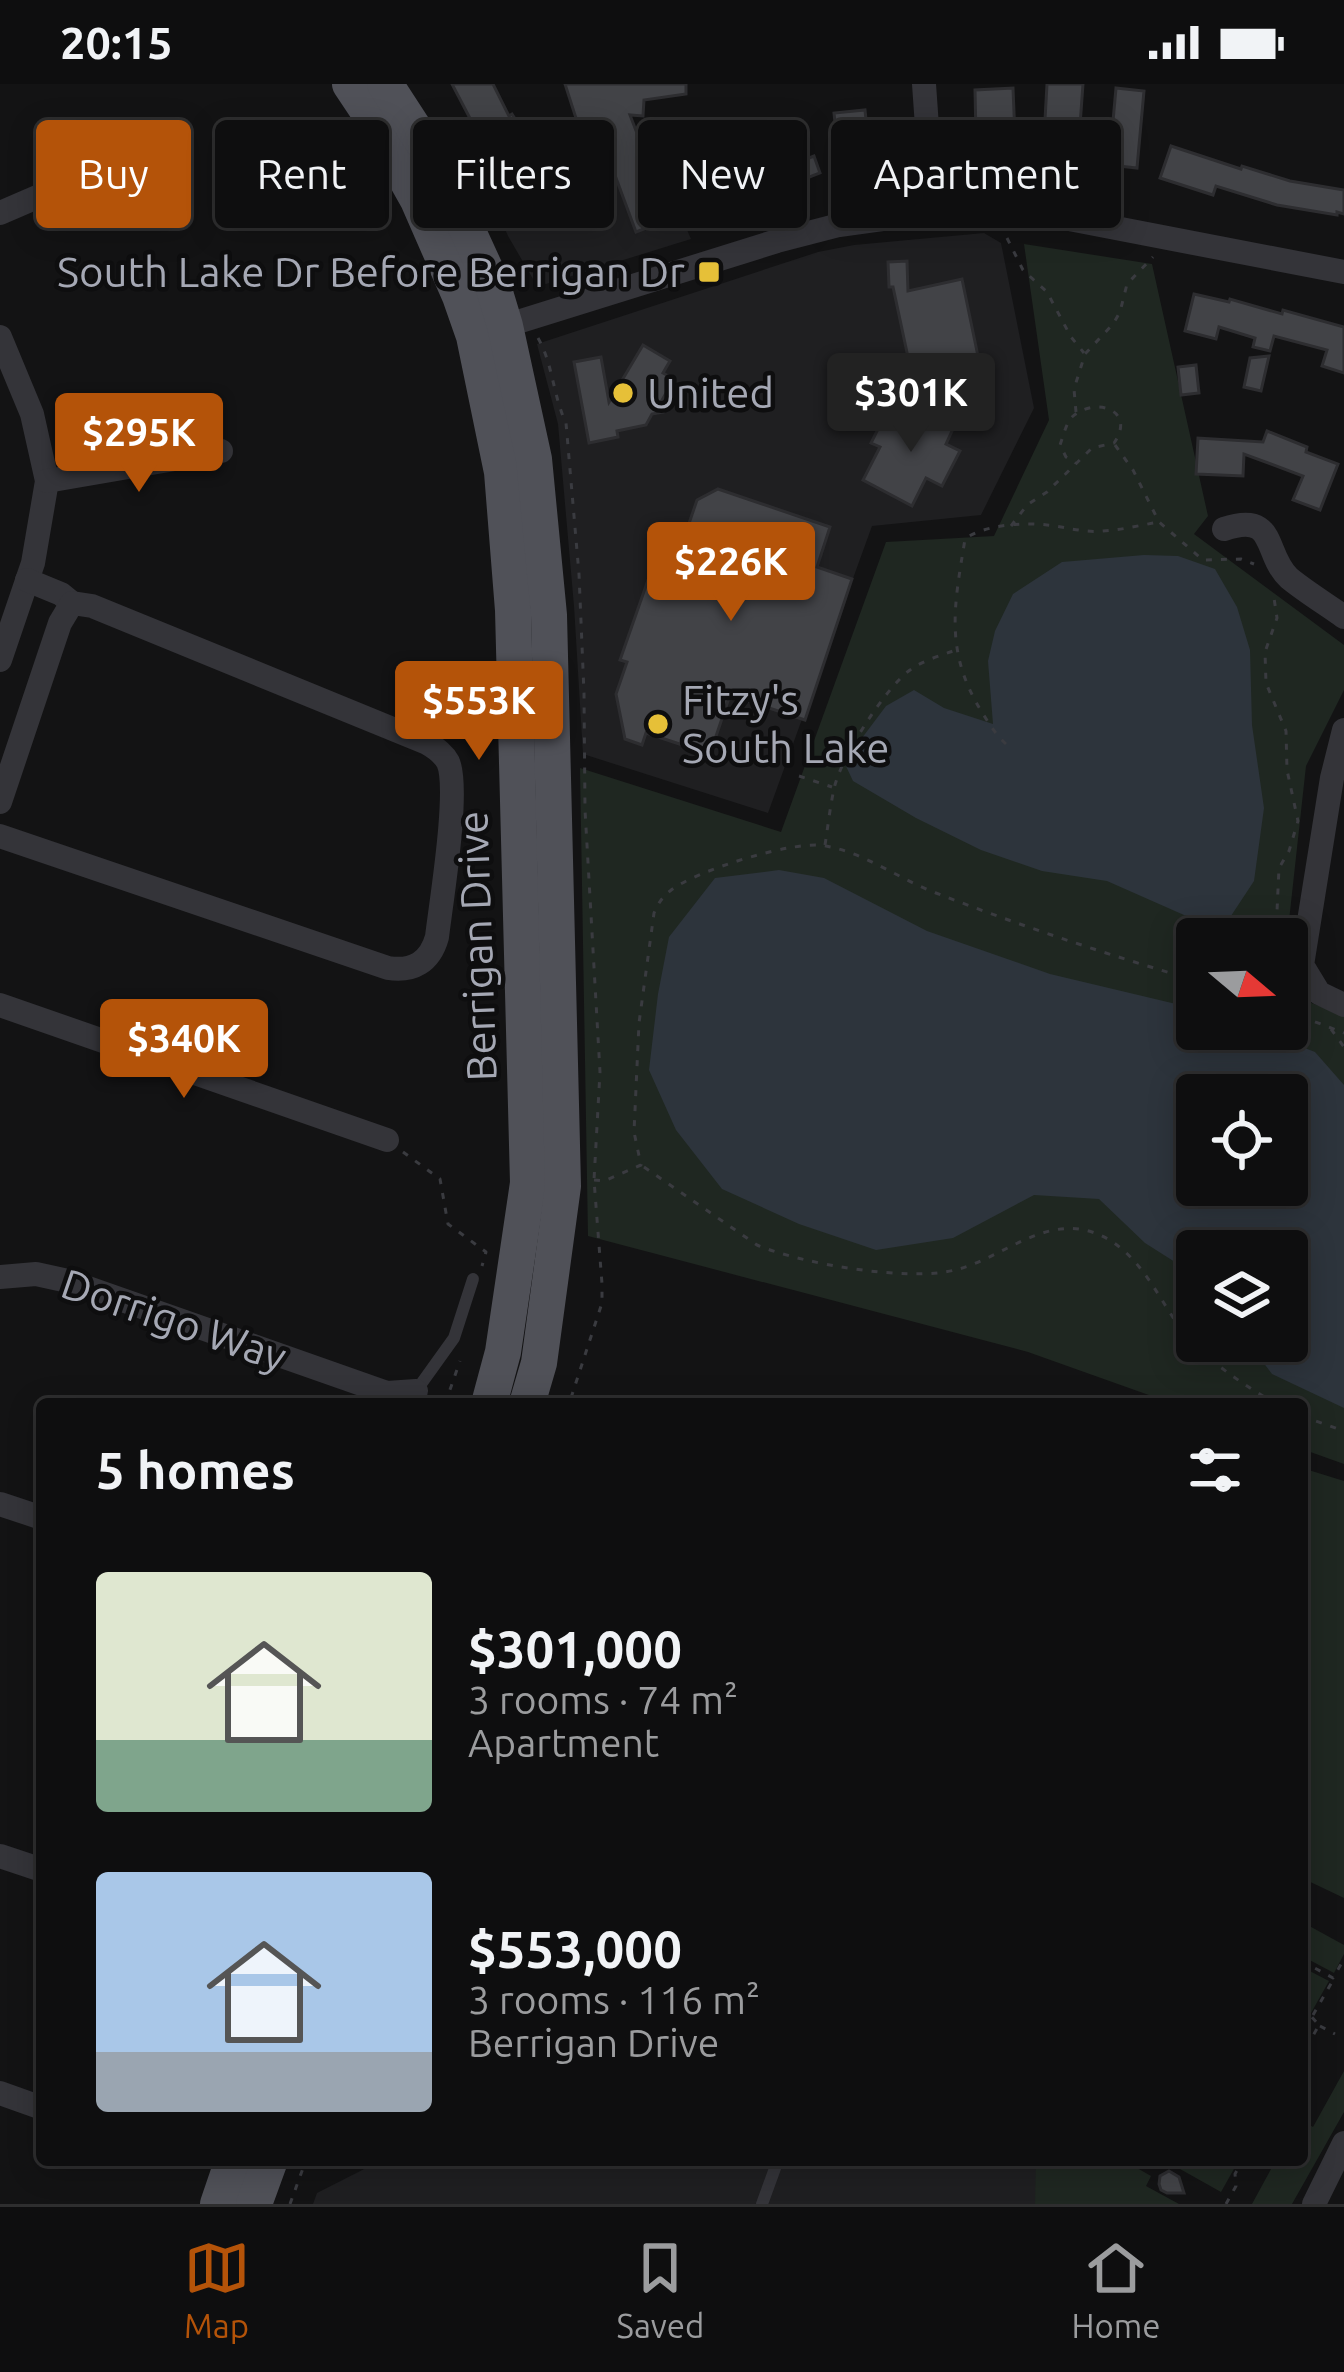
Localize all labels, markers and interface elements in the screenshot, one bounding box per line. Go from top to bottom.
text: 20:15 [60,17,173,68]
chip: Buy [36,120,191,228]
chip: Rent [215,120,389,228]
chip: Filters [413,120,614,228]
chip: New [638,120,807,228]
chip: Apartment [831,120,1121,228]
place label: South Lake Dr Before Berrigan Dr [57,248,685,295]
marker: South Lake Dr Before Berrigan Dr [696,259,722,285]
pin: $301K [827,353,995,455]
place label: United [647,369,774,416]
text: $301K [854,370,968,413]
marker: United [610,380,636,406]
pin: $295K [55,393,223,495]
text: $295K [82,410,196,453]
pin: $226K [647,522,815,624]
text: $226K [674,539,788,582]
pin: $553K [395,661,563,763]
place label: Fitzy's South Lake [682,676,889,771]
text: $553K [422,678,536,721]
marker: Fitzy's South Lake [645,711,671,737]
street label: Berrigan Drive [448,810,505,1082]
north arrow [1176,918,1308,1050]
map controls [1176,918,1308,1362]
pin: $340K [100,999,268,1101]
text: $340K [127,1016,241,1059]
button: locate [1176,1074,1308,1206]
button: layers [1176,1230,1308,1362]
street label: Dorrigo Way [56,1259,293,1380]
icon: filters [1182,1437,1248,1503]
text: 5 homes [96,1441,295,1499]
icon: home [192,1620,336,1764]
text: $301,000 [468,1620,682,1678]
text: 3 rooms · 74 m² [468,1678,738,1721]
text: Apartment [468,1721,659,1764]
icon: home [192,1920,336,2064]
text: $553,000 [468,1920,682,1978]
text: 3 rooms · 116 m² [468,1978,760,2021]
text: Berrigan Drive [468,2021,719,2064]
tab: Map [184,2235,250,2344]
tab: Saved [617,2235,704,2344]
tab: Home [1071,2235,1160,2344]

